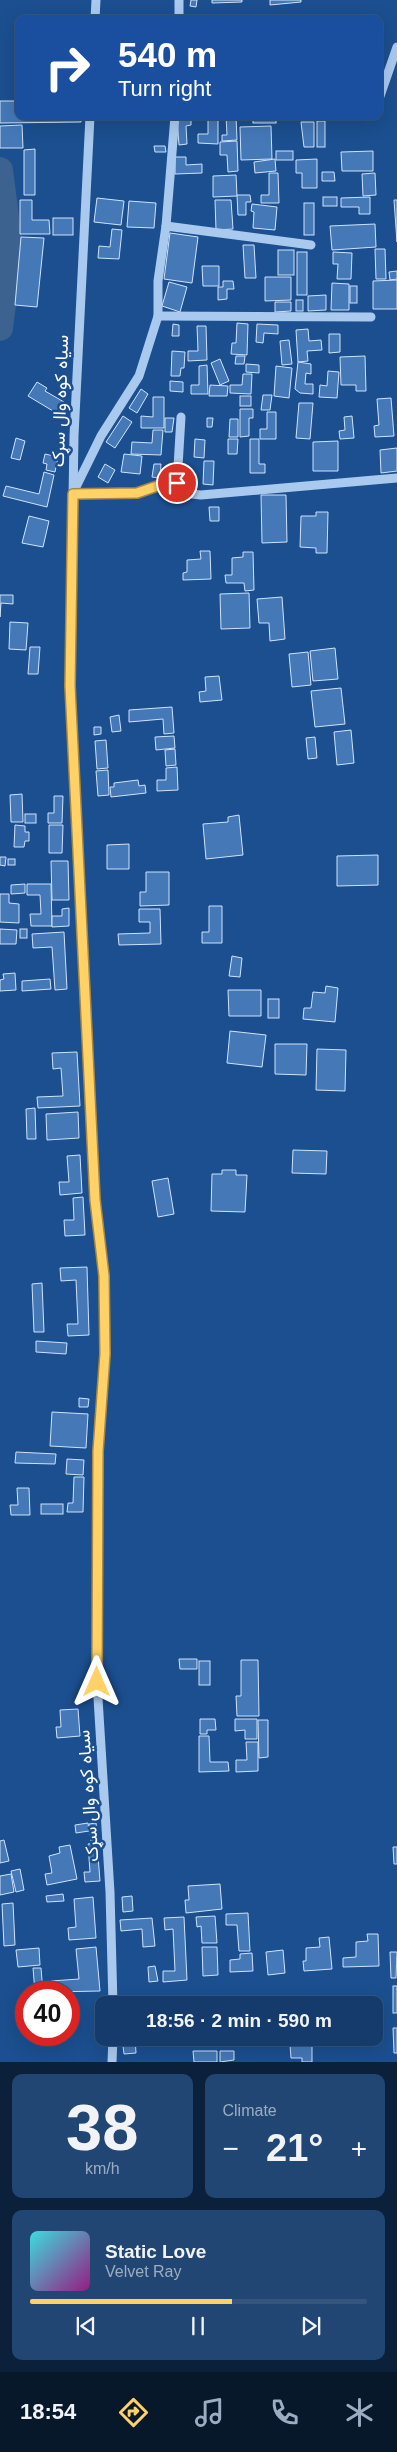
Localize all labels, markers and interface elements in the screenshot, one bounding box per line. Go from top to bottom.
icon: right [35,35,100,100]
text: 540 m [118,35,217,74]
text: Turn right [118,76,211,101]
street label: سیاه کوه وال سړک [48,335,74,467]
pin [156,462,198,504]
icon: arrive [163,469,191,497]
position arrow [70,1655,122,1707]
street label: سیاه کوه وال سړک [73,1729,105,1863]
speed limit sign: 40 [15,1981,80,2046]
text: 18:56 · 2 min · 590 m [146,2010,332,2031]
text: 38 [66,2091,138,2164]
text: Climate [223,2102,277,2119]
text: 21° [266,2127,323,2169]
text: − [223,2133,239,2164]
text: + [351,2133,367,2164]
text: km/h [85,2160,120,2177]
text: Static Love [105,2241,206,2262]
text: Velvet Ray [105,2263,181,2280]
icon: previous [72,2312,100,2340]
icon: pause [184,2312,212,2340]
icon: next [297,2312,325,2340]
icon: directions [116,2395,151,2430]
icon: music [192,2395,227,2430]
icon: phone [267,2395,302,2430]
icon: climate [342,2395,377,2430]
text: 18:54 [20,2399,76,2424]

